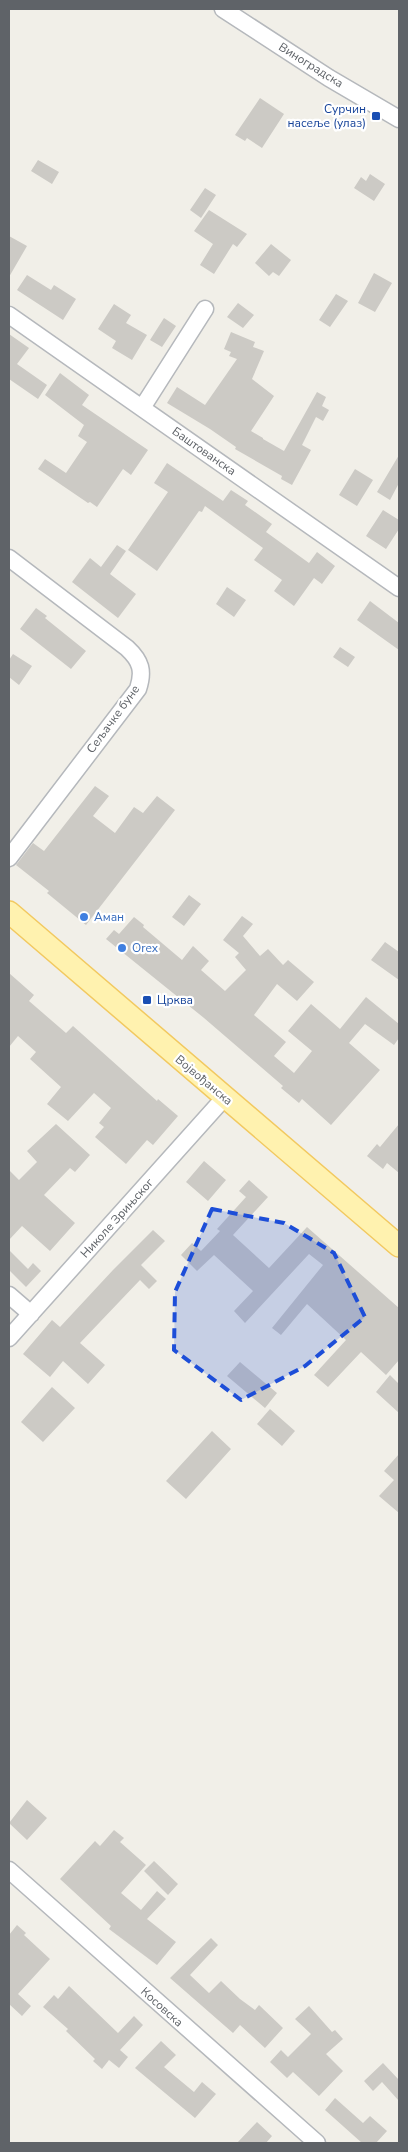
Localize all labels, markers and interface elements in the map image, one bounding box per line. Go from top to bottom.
street label: Виноградска [276,39,346,91]
place label: Сурчин насеље (улаз) [287,101,366,131]
marker: Сурчин насеље (улаз) [370,110,382,122]
street label: Баштованска [169,423,239,479]
street label: Сељачке буне [83,682,143,756]
place label: Аман [94,909,124,925]
marker: Аман [78,911,90,923]
place label: Orex [132,940,159,956]
marker: Orex [116,942,128,954]
place label: Црква [157,992,193,1008]
marker: Црква [141,994,153,1006]
street label: Војвођанска [172,1051,236,1109]
street label: Николе Зрињског [77,1174,158,1261]
street label: Косовска [137,1984,187,2030]

